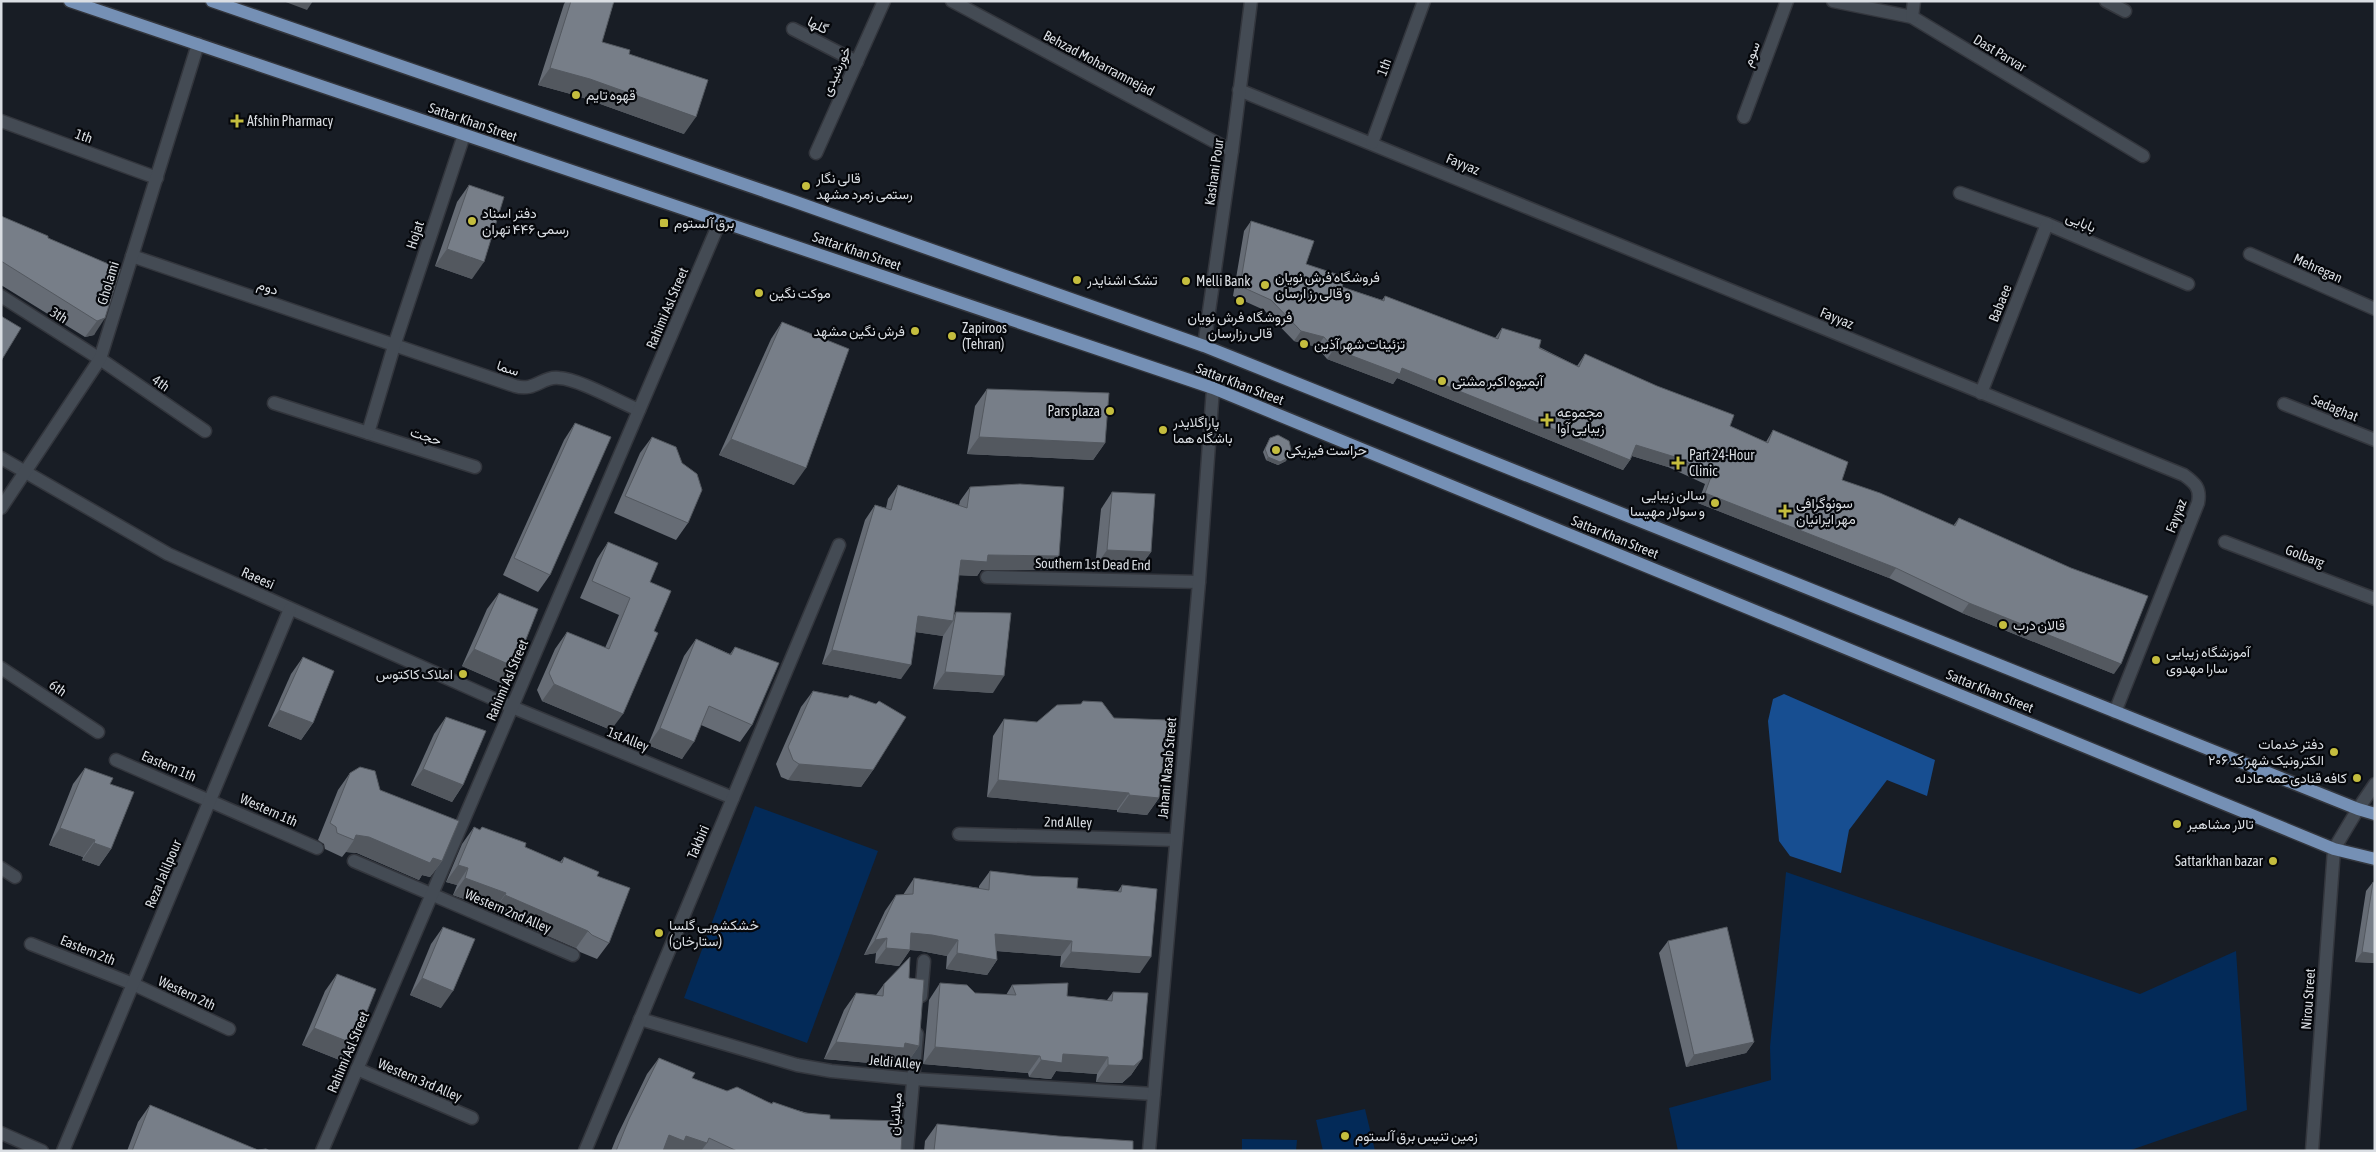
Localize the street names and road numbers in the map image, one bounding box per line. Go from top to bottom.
street label: گلها [804,13,831,38]
street label: Behzad Moharramnejad [1041,27,1157,99]
street label: Dast Parvar [1971,31,2030,75]
street label: سوم [1739,39,1764,69]
street label: خورشیدی [818,44,855,99]
street label: 1th [1374,56,1394,78]
street label: Sattar Khan Street [427,99,519,145]
street label: 1th [73,126,95,146]
street label: Kashani Pour [1201,137,1227,207]
street label: Fayyaz [1444,150,1482,178]
street label: بابایی [2063,209,2098,236]
street label: Hojat [403,219,427,251]
street label: Sattar Khan Street [811,228,903,274]
street label: Mehregan [2291,250,2345,286]
street label: Gholami [94,259,122,307]
street label: Rahimi Asl Street [643,265,691,351]
street label: دوم [255,276,281,299]
street label: Babaee [1985,282,2015,324]
street label: 3th [47,304,71,326]
street label: Fayyaz [1818,304,1856,332]
street label: سما [495,357,521,379]
street label: Sattar Khan Street [1194,360,1286,408]
street label: 4th [149,371,173,395]
street label: Sedaghat [2309,391,2361,425]
street label: حجت [408,423,444,449]
street label: Fayyaz [2162,497,2190,535]
street label: Sattar Khan Street [1569,512,1661,562]
street label: Golbarg [2283,541,2327,571]
street label: Southern 1st Dead End [1035,555,1151,573]
street label: Raeesi [239,564,277,592]
street label: Rahimi Asl Street [483,637,531,723]
street label: Sattar Khan Street [1944,666,2036,716]
street label: 6th [46,677,70,699]
street label: Jahani Nasab Street [1155,717,1179,819]
street label: 1st Alley [605,723,651,755]
street label: Eastern 1th [139,747,199,785]
street label: Western 1th [238,790,300,830]
street label: 2nd Alley [1044,814,1092,830]
street label: Takbiri [684,823,712,861]
street label: Reza Jalilpour [141,837,185,911]
street label: Western 2nd Alley [462,886,554,936]
street label: Eastern 2th [58,932,118,968]
street label: Nirou Street [2298,968,2318,1030]
street label: Western 2th [156,973,218,1013]
street label: Rahimi Asl Street [324,1009,372,1095]
street label: Jeldi Alley [868,1052,922,1072]
street label: Western 3rd Alley [376,1055,465,1105]
street label: میلانیان [885,1092,906,1136]

